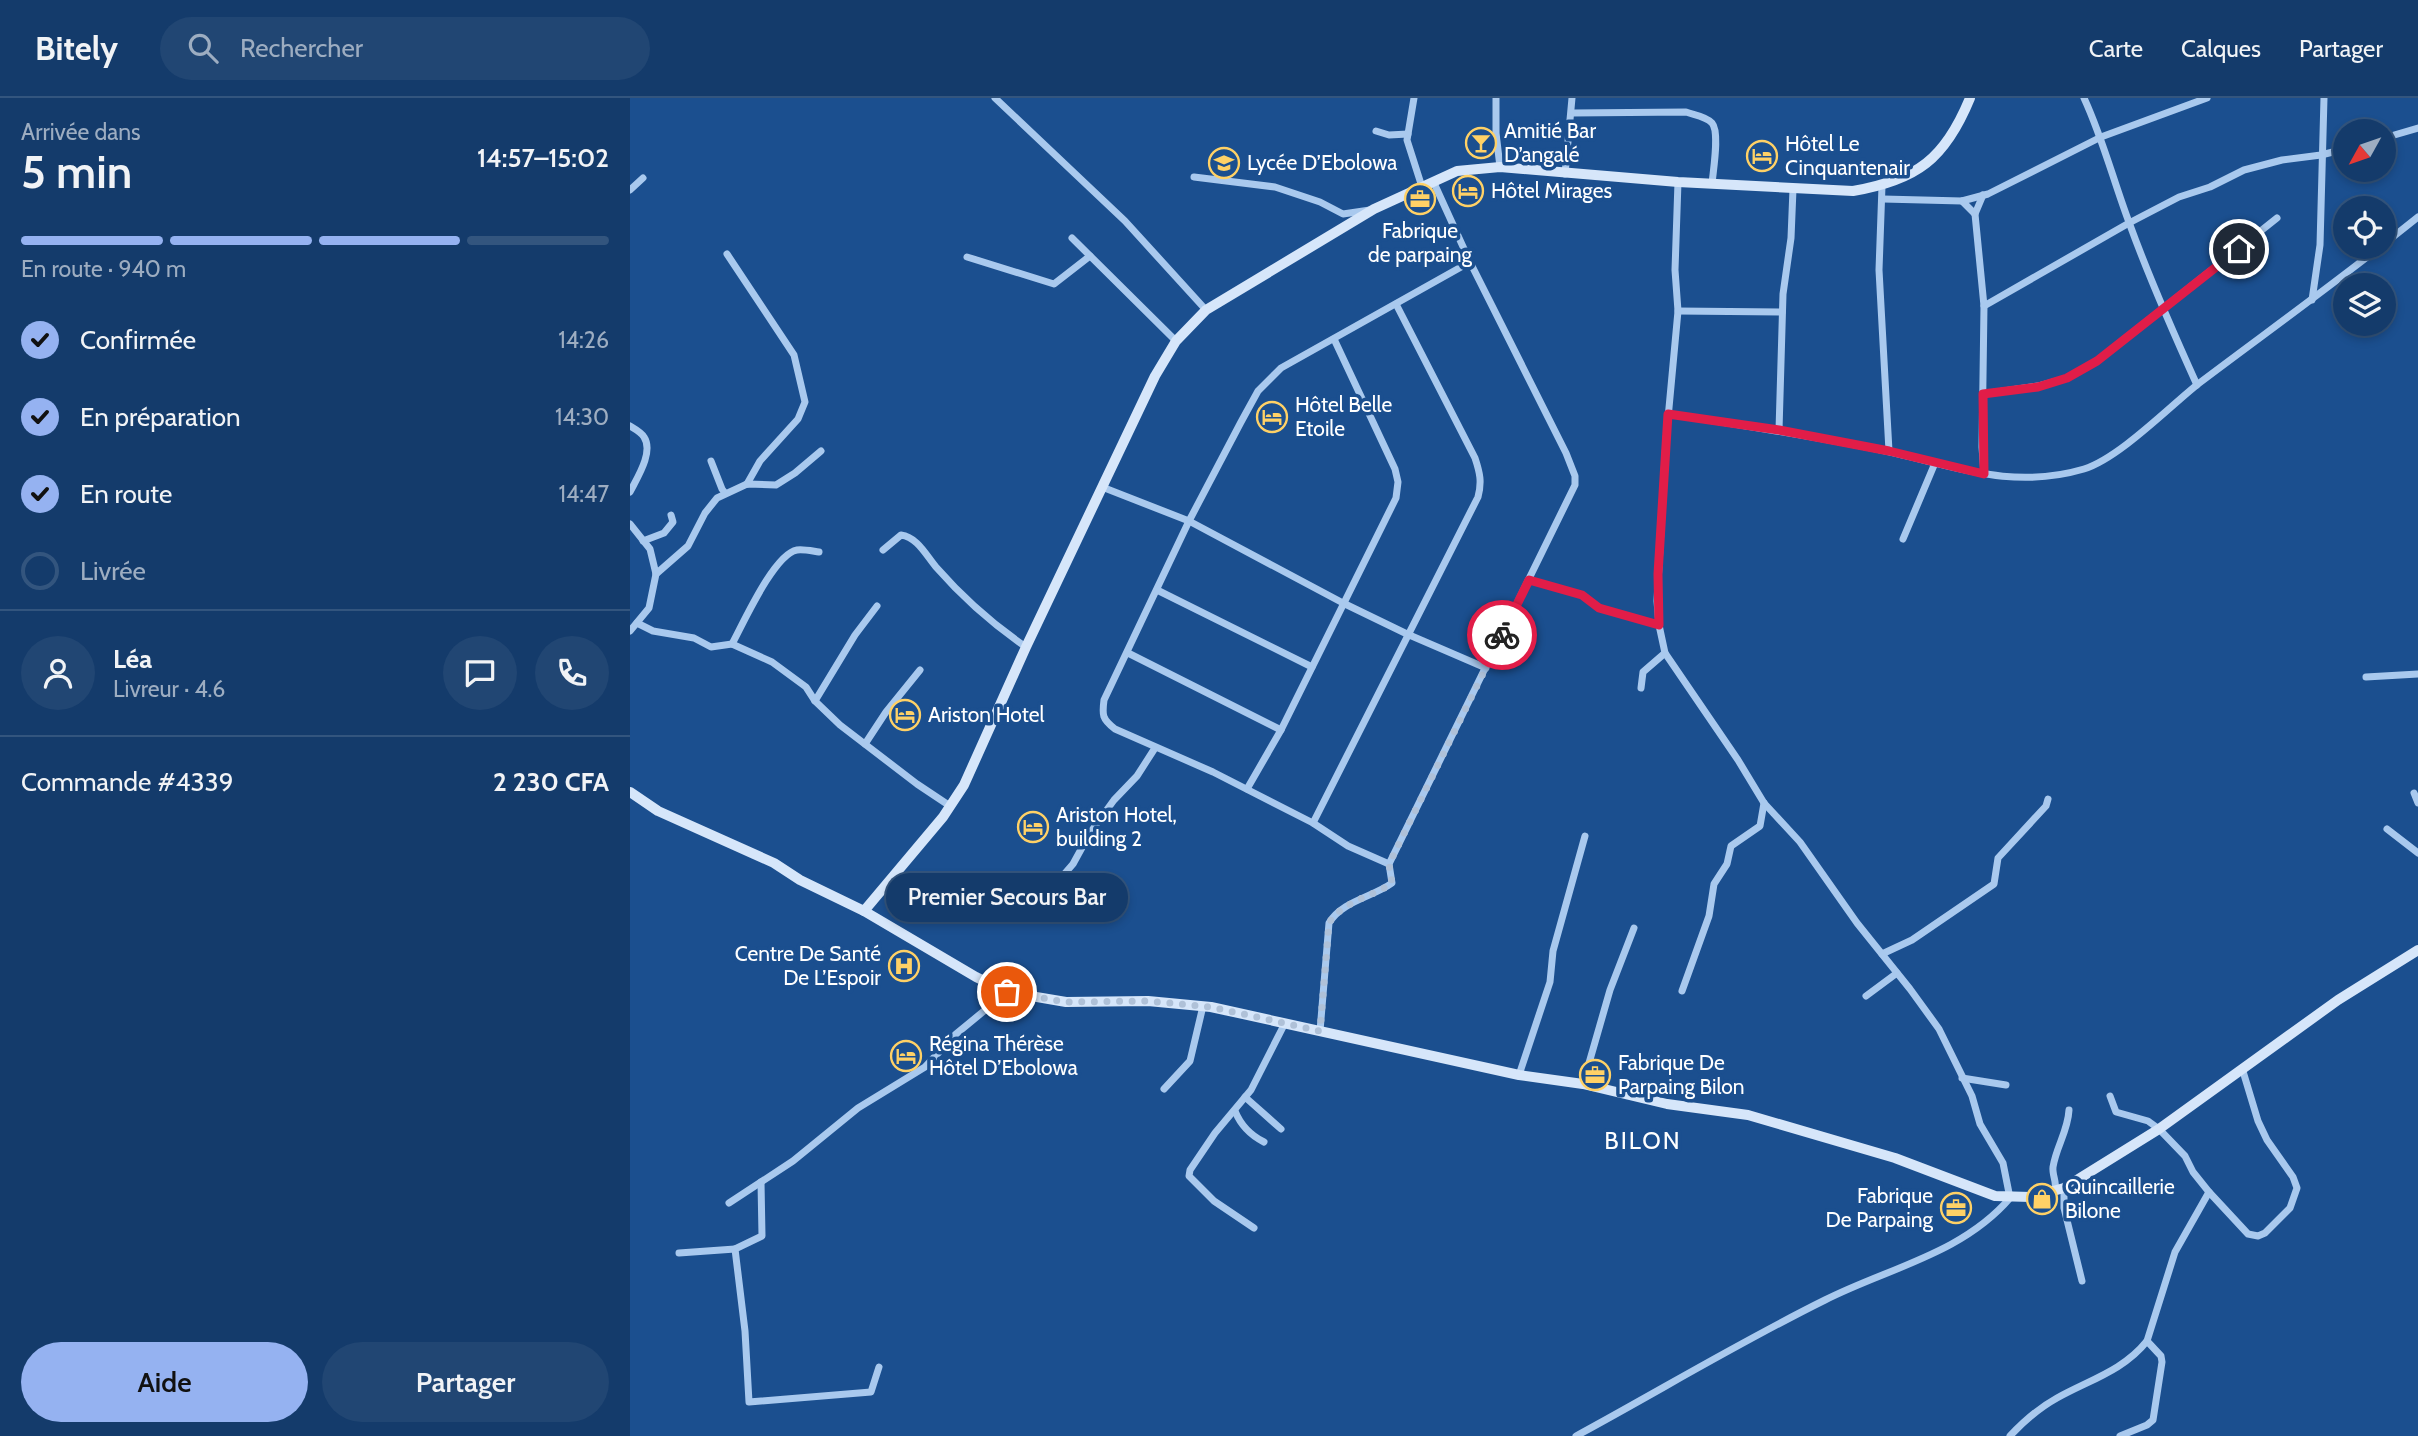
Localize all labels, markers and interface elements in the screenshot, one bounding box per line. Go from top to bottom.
search box [160,17,650,80]
text: Bitely [35,28,118,68]
icon: search [184,29,222,67]
text: Rechercher [240,32,363,64]
text: Carte [2089,34,2143,63]
text: Calques [2181,34,2261,63]
text: Partager [2299,34,2383,63]
text: Arrivée dans [21,118,141,146]
place label: Amitié Bar D’angalé [1504,118,1596,167]
north arrow [2333,119,2396,182]
map controls [2333,119,2396,336]
bar icon: Amitié Bar D’angalé [1464,126,1498,160]
place label: Hôtel Le Cinquantenair [1785,131,1910,180]
hotel icon: Hôtel Le Cinquantenair [1745,139,1779,173]
text: 14:57–15:02 [477,142,609,174]
text: 5 min [21,144,132,200]
school or university icon: Lycée D’Ebolowa [1207,146,1241,180]
place label: Lycée D’Ebolowa [1247,150,1397,175]
hotel icon: Hôtel Mirages [1451,174,1485,208]
place label: Hôtel Mirages [1491,178,1612,203]
office icon: Fabrique de parpaing [1403,182,1437,216]
button: locate [2333,196,2396,259]
place label: Fabrique de parpaing [1368,218,1473,267]
pin [2209,219,2269,279]
icon: home [2220,230,2258,268]
text: En route · 940 m [21,255,186,283]
button: layers [2333,273,2396,336]
icon: check [21,321,59,359]
text: Confirmée [80,324,196,356]
text: 14:26 [558,326,609,354]
place label: Hôtel Belle Etoile [1295,392,1392,441]
icon: check [21,398,59,436]
hotel icon: Hôtel Belle Etoile [1255,400,1289,434]
text: En préparation [80,401,241,433]
text: 14:30 [555,403,609,431]
icon: check [21,475,59,513]
text: En route [80,478,172,510]
text: 14:47 [559,480,609,508]
text: Livrée [80,555,146,587]
courier [1467,600,1537,670]
icon: bike [1483,616,1521,654]
button: person [21,636,95,710]
button: chat [443,636,517,710]
button: phone [535,636,609,710]
text: Léa [113,643,152,675]
text: Livreur · 4.6 [113,675,225,703]
hotel icon: Ariston Hotel [888,698,922,732]
place label: Ariston Hotel [928,702,1044,727]
text: Commande #4339 [21,766,233,798]
text: 2 230 CFA [493,766,609,798]
place label: Ariston Hotel, building 2 [1056,802,1177,851]
hotel icon: Ariston Hotel, building 2 [1016,810,1050,844]
callout: Premier Secours Bar [886,873,1128,922]
text: Premier Secours Bar [908,883,1106,911]
place label: Centre De Santé De L’Espoir [735,941,881,990]
hospital icon: Centre De Santé De L’Espoir [887,949,921,983]
pin [977,962,1037,1022]
icon: bag [988,973,1026,1011]
place label: Régina Thérèse Hôtel D’Ebolowa [929,1031,1078,1080]
hotel icon: Régina Thérèse Hôtel D’Ebolowa [889,1039,923,1073]
place label: Fabrique De Parpaing Bilon [1618,1050,1745,1099]
office icon: Fabrique De Parpaing Bilon [1578,1058,1612,1092]
district label: BILON [1604,1126,1682,1155]
place label: Quincaillerie Bilone [2065,1174,2175,1223]
shop icon: Quincaillerie Bilone [2025,1182,2059,1216]
place label: Fabrique De Parpaing [1826,1183,1934,1232]
office icon: Fabrique De Parpaing [1939,1191,1973,1225]
button: Aide [21,1342,308,1422]
button: Partager [322,1342,609,1422]

